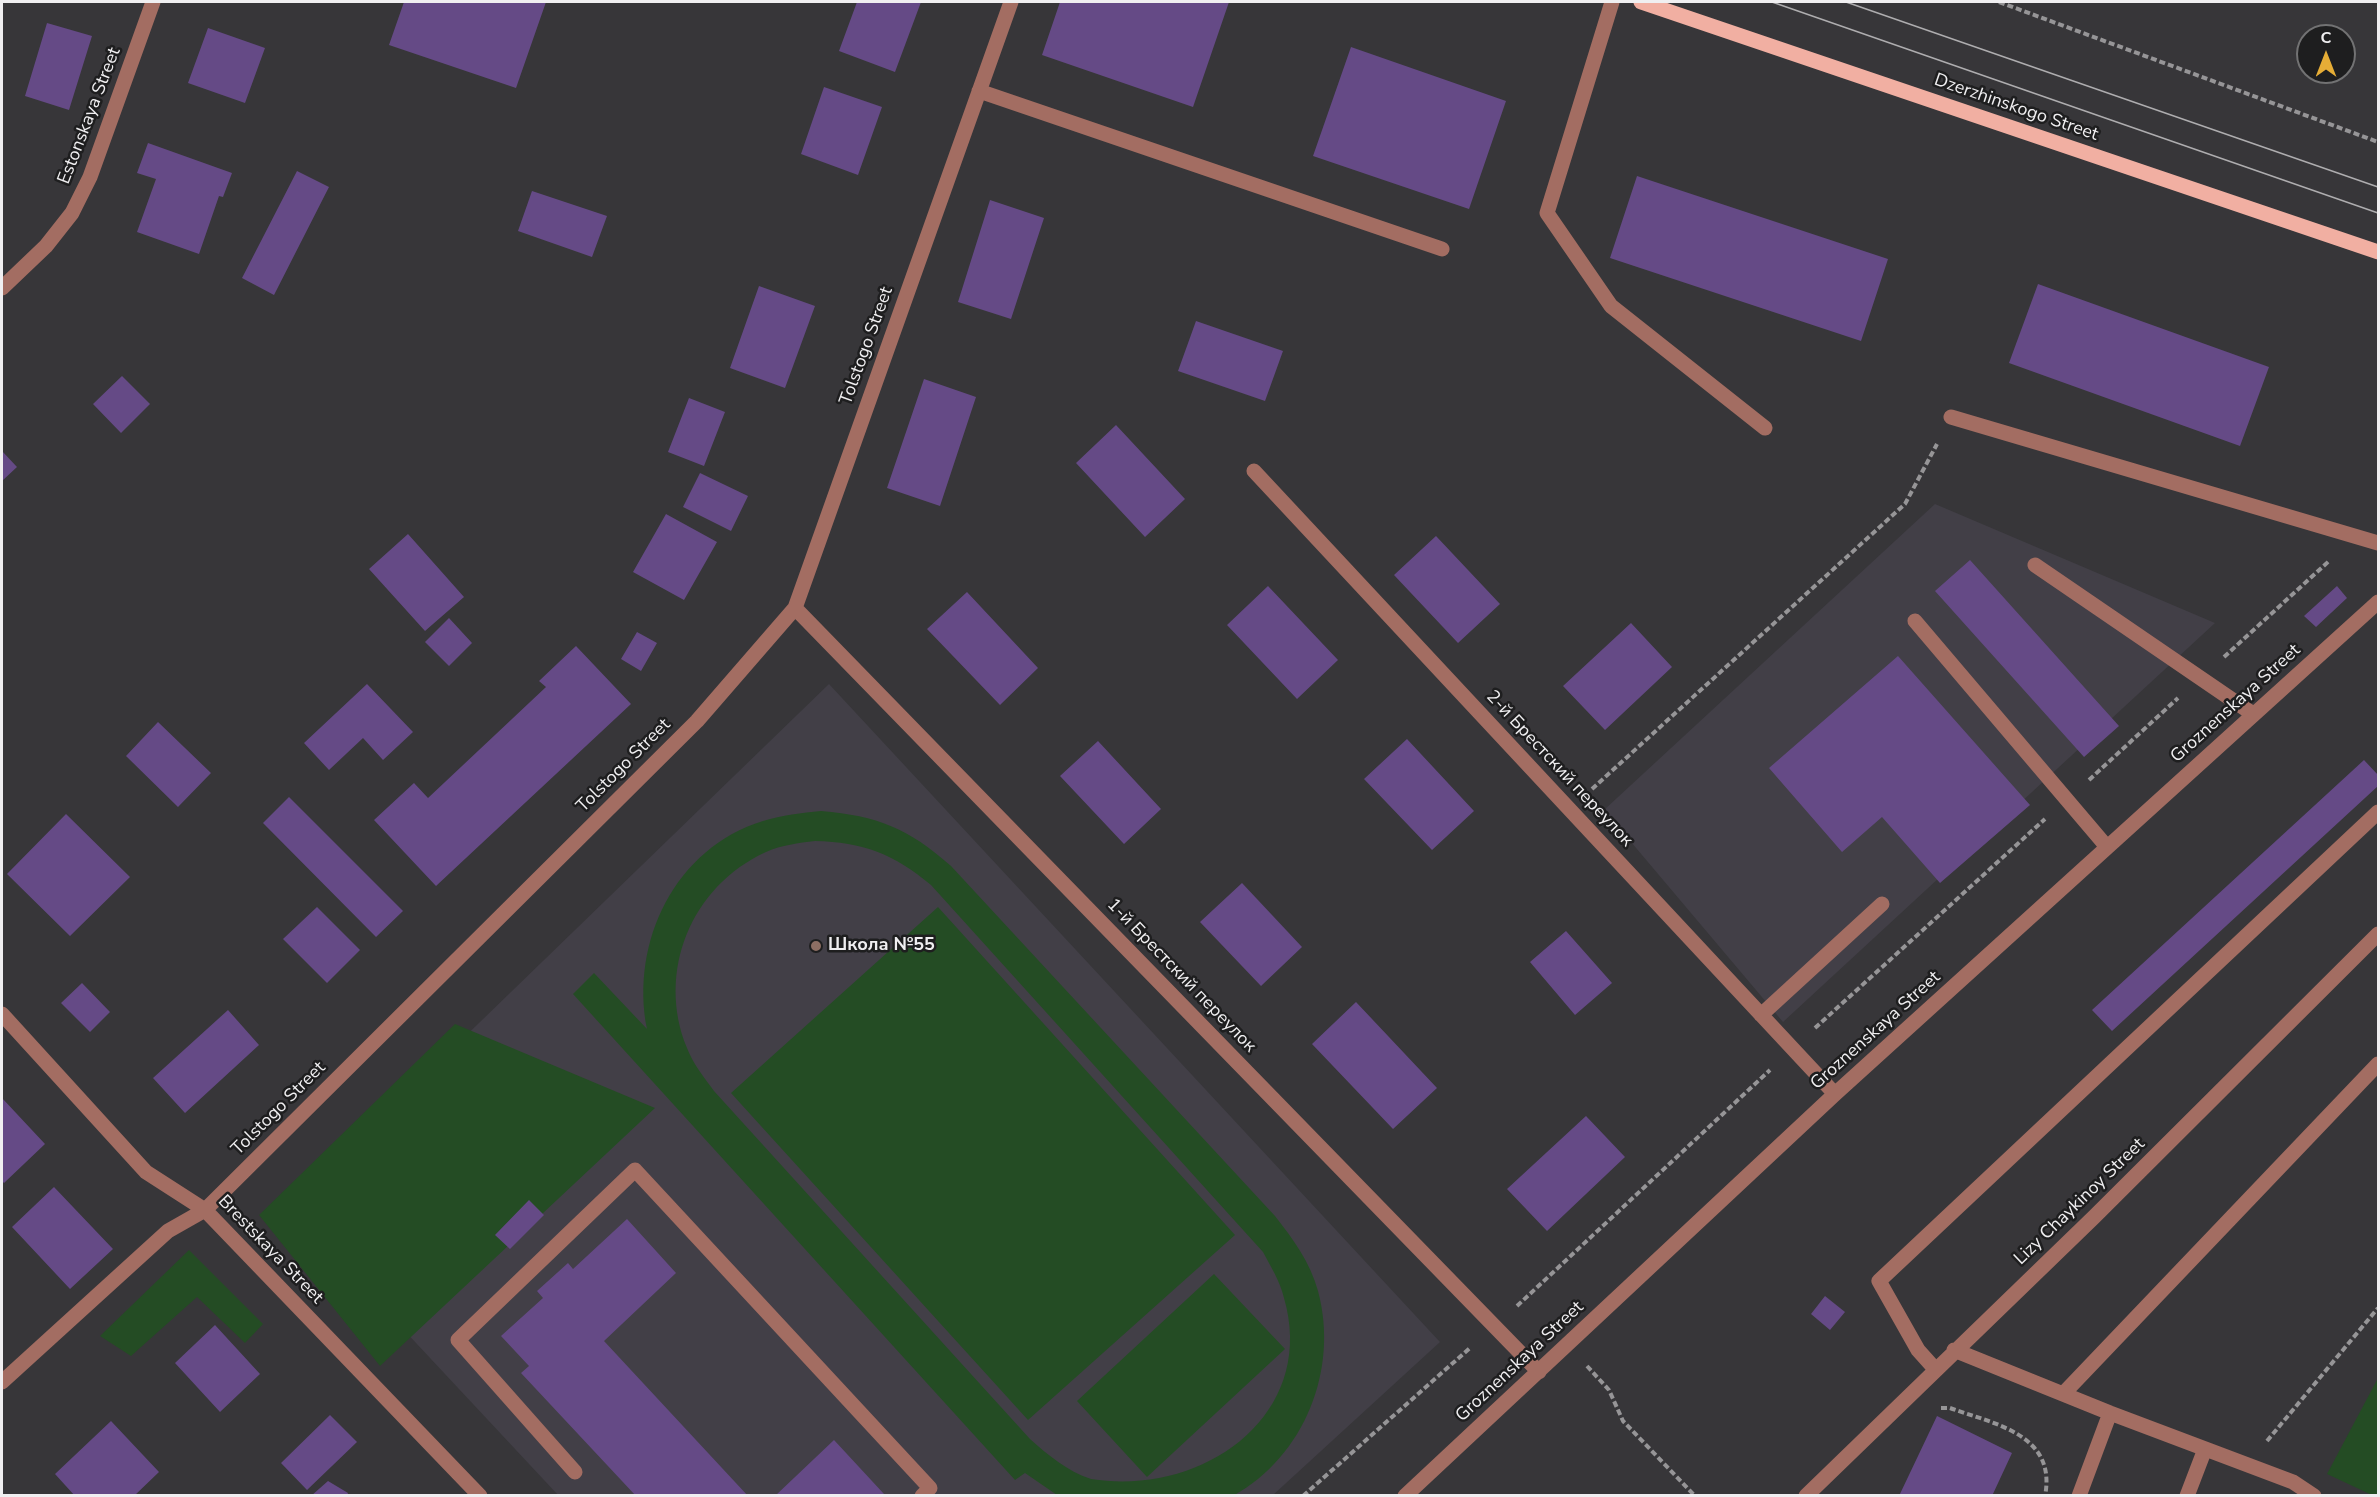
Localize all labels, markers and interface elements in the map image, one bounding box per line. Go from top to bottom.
north arrow [2296,24,2356,84]
text: С [2321,27,2331,49]
street label: Estonskaya Street [54,45,126,187]
street label: Dzerzhinskogo Street [1931,70,2101,146]
street label: Tolstogo Street [836,284,898,408]
street label: Groznenskaya Street [2167,640,2305,768]
street label: 2-й Брестский переулок [1481,687,1637,851]
street label: Tolstogo Street [573,715,675,817]
street label: 1-й Брестский переулок [1102,895,1260,1057]
place label: Школа №55 [828,935,935,957]
marker: Школа №55 [809,939,823,953]
street label: Groznenskaya Street [1807,967,1945,1095]
street label: Tolstogo Street [228,1058,330,1160]
street label: Lizy Chaykinoy Street [2010,1134,2150,1270]
street label: Brestskaya Street [213,1191,327,1309]
street label: Groznenskaya Street [1452,1297,1588,1427]

